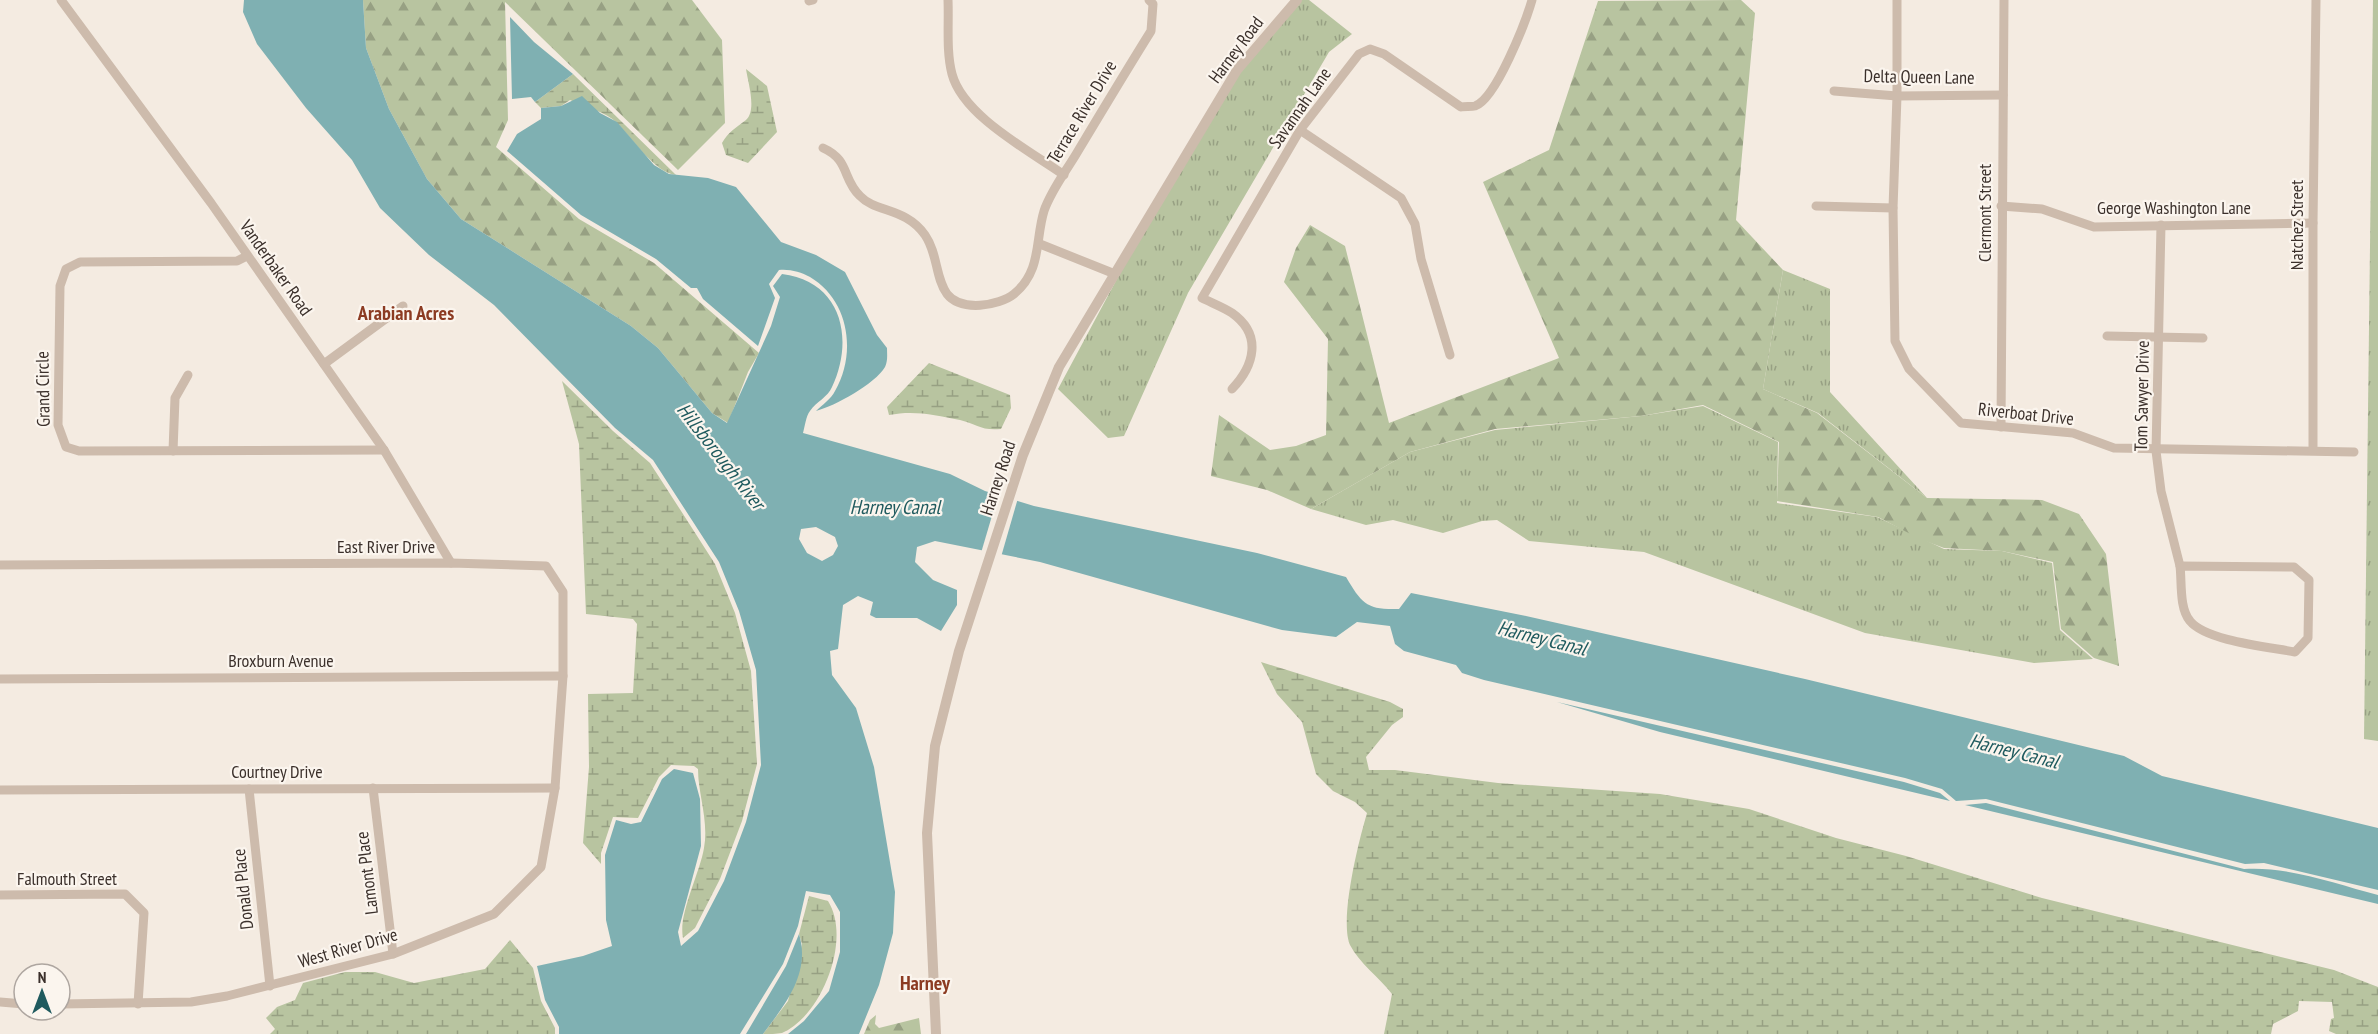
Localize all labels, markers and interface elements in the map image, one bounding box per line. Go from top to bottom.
street label: Harney Road [1203,12,1268,88]
street label: Terrace River Drive [1042,56,1121,168]
street label: Savannah Lane [1263,63,1336,153]
street label: Delta Queen Lane [1863,64,1975,89]
street label: Clermont Street [1973,164,1996,262]
street label: Natchez Street [2285,180,2308,270]
street label: George Washington Lane [2097,196,2251,219]
street label: Vanderbaker Road [234,215,318,320]
district label: Arabian Acres [357,300,454,326]
street label: Tom Sawyer Drive [2129,340,2154,452]
street label: Grand Circle [30,351,55,427]
water label: Hillsborough River [671,397,772,517]
street label: Riverboat Drive [1977,397,2075,430]
street label: Harney Road [975,437,1020,518]
water label: Harney Canal [850,494,943,520]
street label: East River Drive [337,535,435,558]
water label: Harney Canal [1495,614,1591,662]
street label: Broxburn Avenue [228,649,334,672]
water label: Harney Canal [1967,727,2063,775]
street label: Courtney Drive [231,760,323,783]
street label: Lamont Place [350,830,383,916]
street label: Donald Place [227,847,258,931]
street label: Falmouth Street [17,867,117,890]
street label: West River Drive [296,922,400,973]
north arrow [12,962,72,1022]
text: N [38,967,46,987]
district label: Harney [900,970,951,996]

